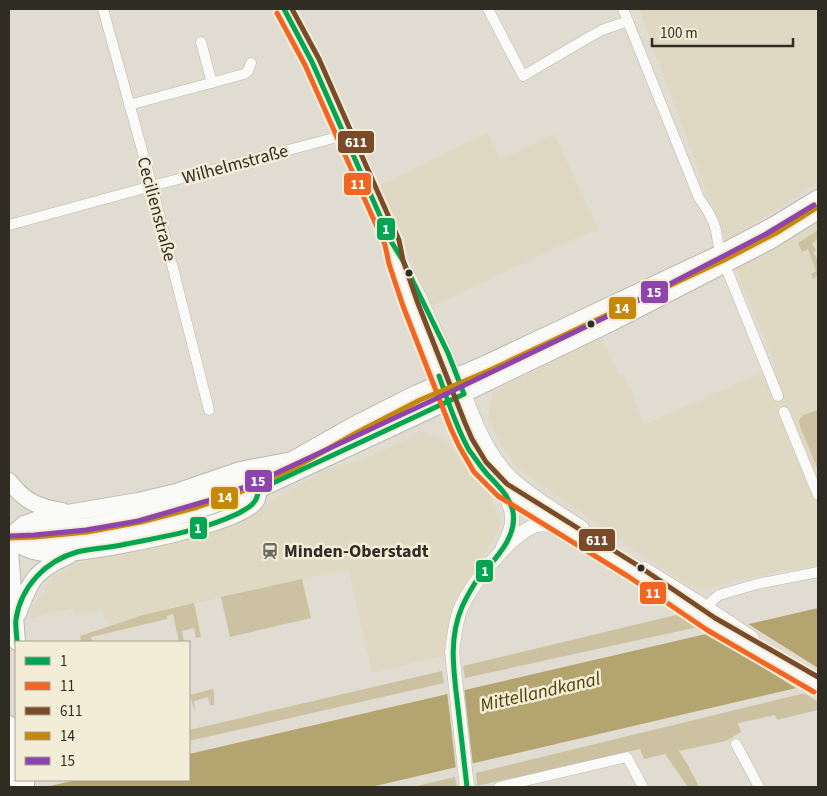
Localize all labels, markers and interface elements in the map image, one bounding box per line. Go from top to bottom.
scale bar [652,15,793,47]
text: 100 m [660,23,698,44]
line badge: 611 [337,130,375,154]
text: 611 [345,133,367,153]
street label: Wilhelmstraße [179,138,291,191]
street label: Cecilienstraße [131,154,182,264]
line badge: 11 [343,172,372,196]
text: 11 [351,175,365,195]
line badge: 1 [376,217,396,241]
text: 1 [382,220,390,240]
unlabelled marker [404,268,414,278]
line badge: 15 [640,280,669,304]
text: 15 [647,283,661,303]
line badge: 14 [608,296,637,320]
text: 14 [615,299,630,319]
unlabelled marker [586,319,596,329]
line badge: 15 [244,469,273,493]
text: 15 [251,472,265,492]
line badge: 14 [210,486,239,510]
text: 14 [218,488,233,508]
line badge: 1 [189,516,208,540]
text: 1 [194,519,202,539]
line badge: 611 [578,528,616,552]
text: 611 [586,531,608,551]
place label: Minden-Oberstadt [284,539,429,564]
station icon: Minden-Oberstadt [260,541,280,561]
line badge: 1 [475,559,494,583]
text: 1 [481,562,489,582]
unlabelled marker [636,563,646,573]
line badge: 11 [639,581,667,605]
text: 11 [646,584,660,604]
legend [15,641,190,781]
text: 1 [60,651,67,672]
water label: Mittellandkanal [478,665,603,719]
text: 11 [60,676,75,697]
text: 611 [60,701,82,722]
text: 14 [60,726,75,747]
text: 15 [60,751,75,772]

